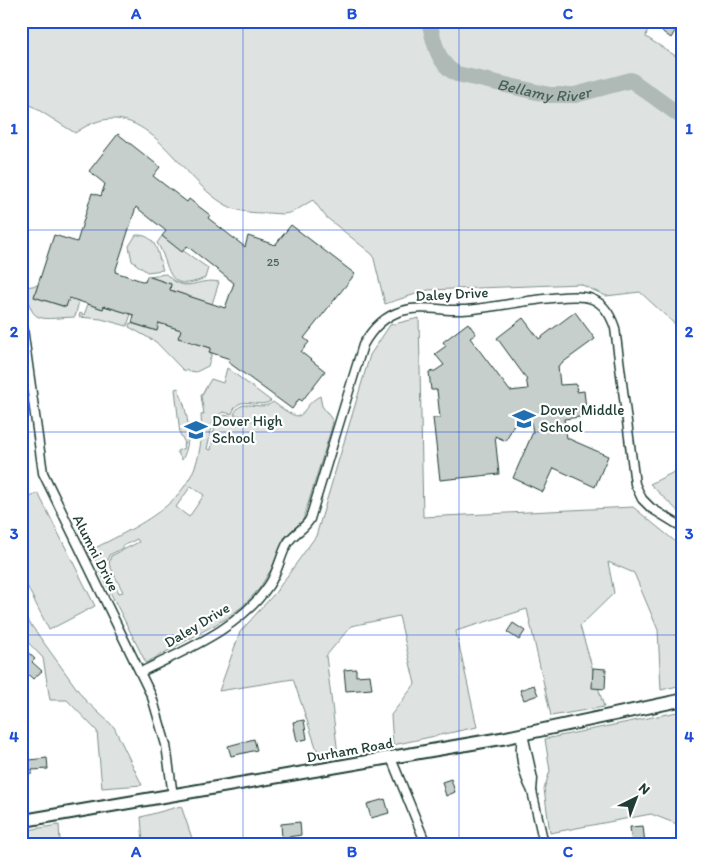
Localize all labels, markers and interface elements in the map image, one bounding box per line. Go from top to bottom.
text: A [130,4,142,23]
text: B [347,4,358,23]
text: C [563,4,574,23]
water label: Bellamy River [495,74,595,106]
text: 1 [10,119,18,138]
text: 1 [685,119,693,138]
house number: 25 [267,255,279,269]
street label: Daley Drive [415,283,489,305]
text: 2 [10,322,19,341]
text: 2 [685,322,694,341]
place label: Dover Middle School [540,401,624,436]
school or university icon: Dover Middle School [511,406,537,432]
place label: Dover High School [212,412,283,447]
school or university icon: Dover High School [183,417,209,443]
street label: Alumni Drive [69,512,123,594]
text: 3 [10,524,19,543]
text: 3 [685,524,694,543]
street label: Daley Drive [161,599,233,651]
text: 4 [9,727,19,746]
text: 4 [684,727,694,746]
street label: Durham Road [305,733,396,767]
north arrow [610,772,660,822]
text: N [635,779,654,798]
text: A [130,842,142,861]
text: B [347,842,358,861]
text: C [563,842,574,861]

